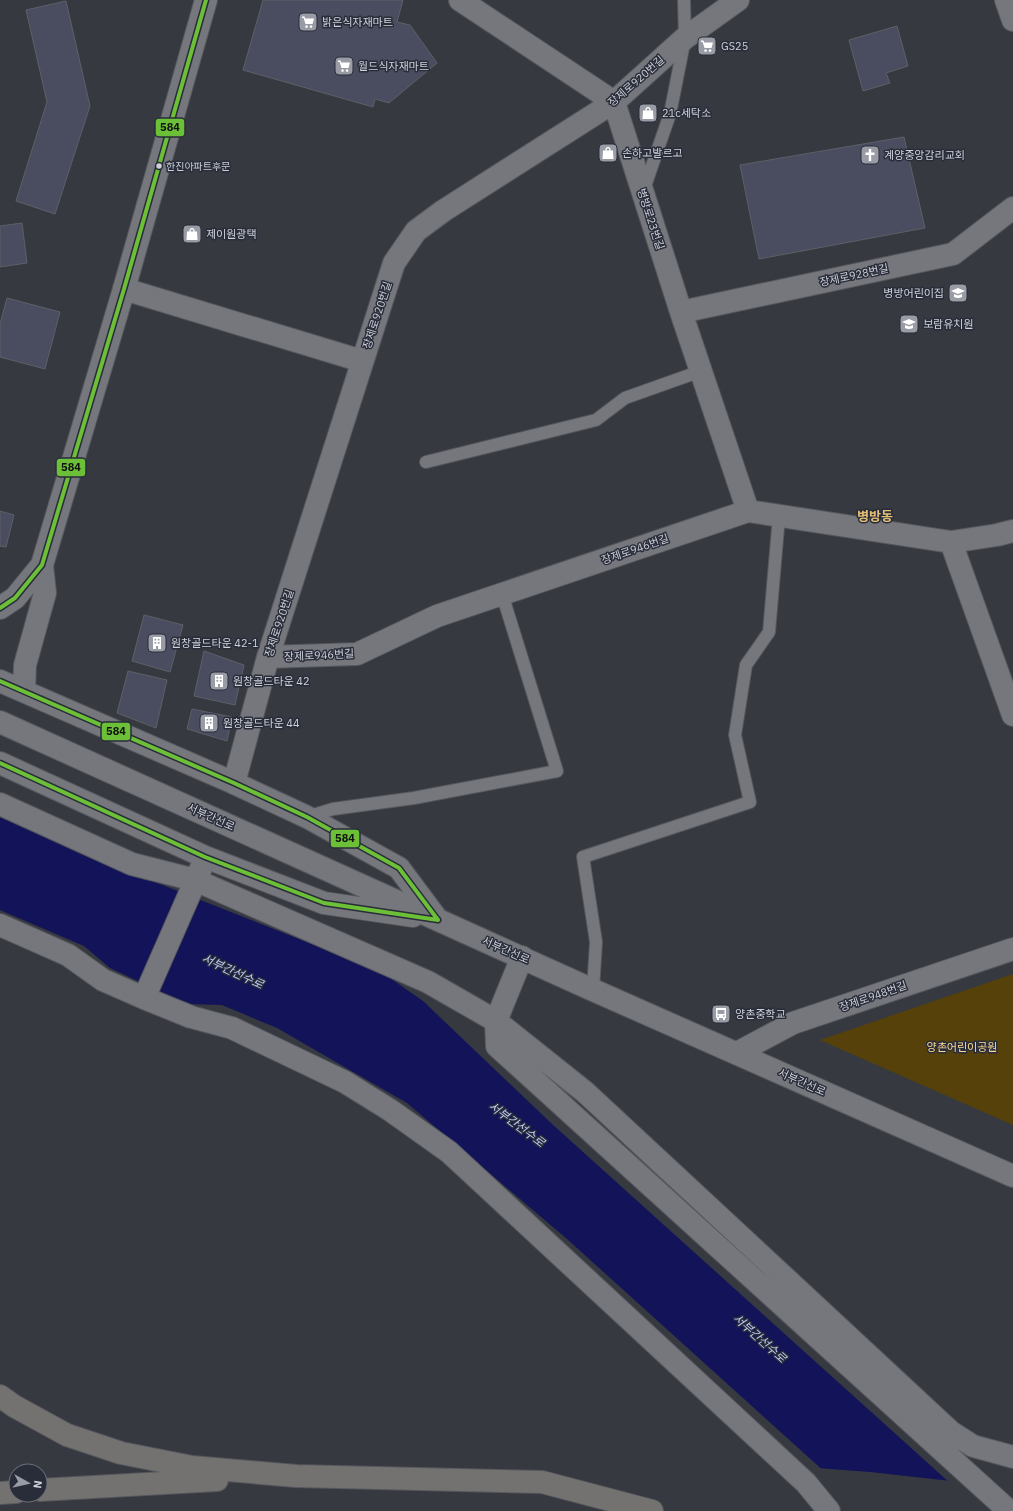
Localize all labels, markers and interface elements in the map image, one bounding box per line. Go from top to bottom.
supermarket icon: 밝은식자재마트 [297,11,319,33]
place label: 밝은식자재마트 [322,15,393,29]
supermarket icon: GS25 [696,35,718,57]
place label: GS25 [721,39,748,53]
street label: 장제로920번길 [605,53,667,109]
supermarket icon: 월드식자재마트 [333,55,355,77]
place label: 월드식자재마트 [358,59,429,73]
shop icon: 21c세탁소 [637,102,659,124]
place label: 21c세탁소 [662,106,711,120]
line badge: 584 [155,118,185,137]
text: 584 [160,120,180,134]
shop icon: 손하고발르고 [597,142,619,164]
church icon: 계양중앙감리교회 [859,144,881,166]
place label: 손하고발르고 [622,146,683,160]
place label: 계양중앙감리교회 [884,148,965,162]
place label: 한진아파트후문 [166,160,230,173]
marker: 한진아파트후문 [154,161,164,171]
street label: 병방로23번길 [634,186,668,252]
shop icon: 제이원광택 [181,223,203,245]
place label: 제이원광택 [206,227,257,241]
street label: 장제로928번길 [818,261,890,289]
street label: 장제로920번길 [359,279,395,351]
school or university icon: 병방어린이집 [947,282,969,304]
place label: 병방어린이집 [883,286,944,300]
school or university icon: 보람유치원 [898,313,920,335]
place label: 보람유치원 [923,317,974,331]
line badge: 584 [56,458,86,477]
text: 584 [61,460,81,474]
district label: 병방동 [857,508,893,525]
street label: 장제로946번길 [599,531,671,567]
street label: 장제로920번길 [261,587,297,659]
building icon: 원창골드타운 42-1 [146,632,168,654]
place label: 원창골드타운 42-1 [171,636,259,650]
street label: 장제로946번길 [283,646,355,664]
building icon: 원창골드타운 42 [208,670,230,692]
place label: 원창골드타운 42 [233,674,310,688]
building icon: 원창골드타운 44 [198,712,220,734]
place label: 원창골드타운 44 [223,716,300,730]
line badge: 584 [101,722,131,741]
text: 584 [106,724,126,738]
street label: 서부간선로 [185,800,237,834]
line badge: 584 [330,829,360,848]
text: 584 [335,831,355,845]
street label: 서부간선로 [480,933,532,967]
water label: 서부간선수로 [200,950,267,992]
street label: 장제로948번길 [837,978,909,1014]
bus stop icon: 양촌중학교 [710,1003,732,1025]
place label: 양촌중학교 [735,1007,786,1021]
park label: 양촌어린이공원 [927,1040,997,1054]
street label: 서부간선로 [776,1065,828,1099]
water label: 서부간선수로 [486,1098,549,1150]
water label: 서부간선수로 [730,1310,790,1366]
north arrow [8,1463,48,1503]
text: N [30,1479,45,1489]

